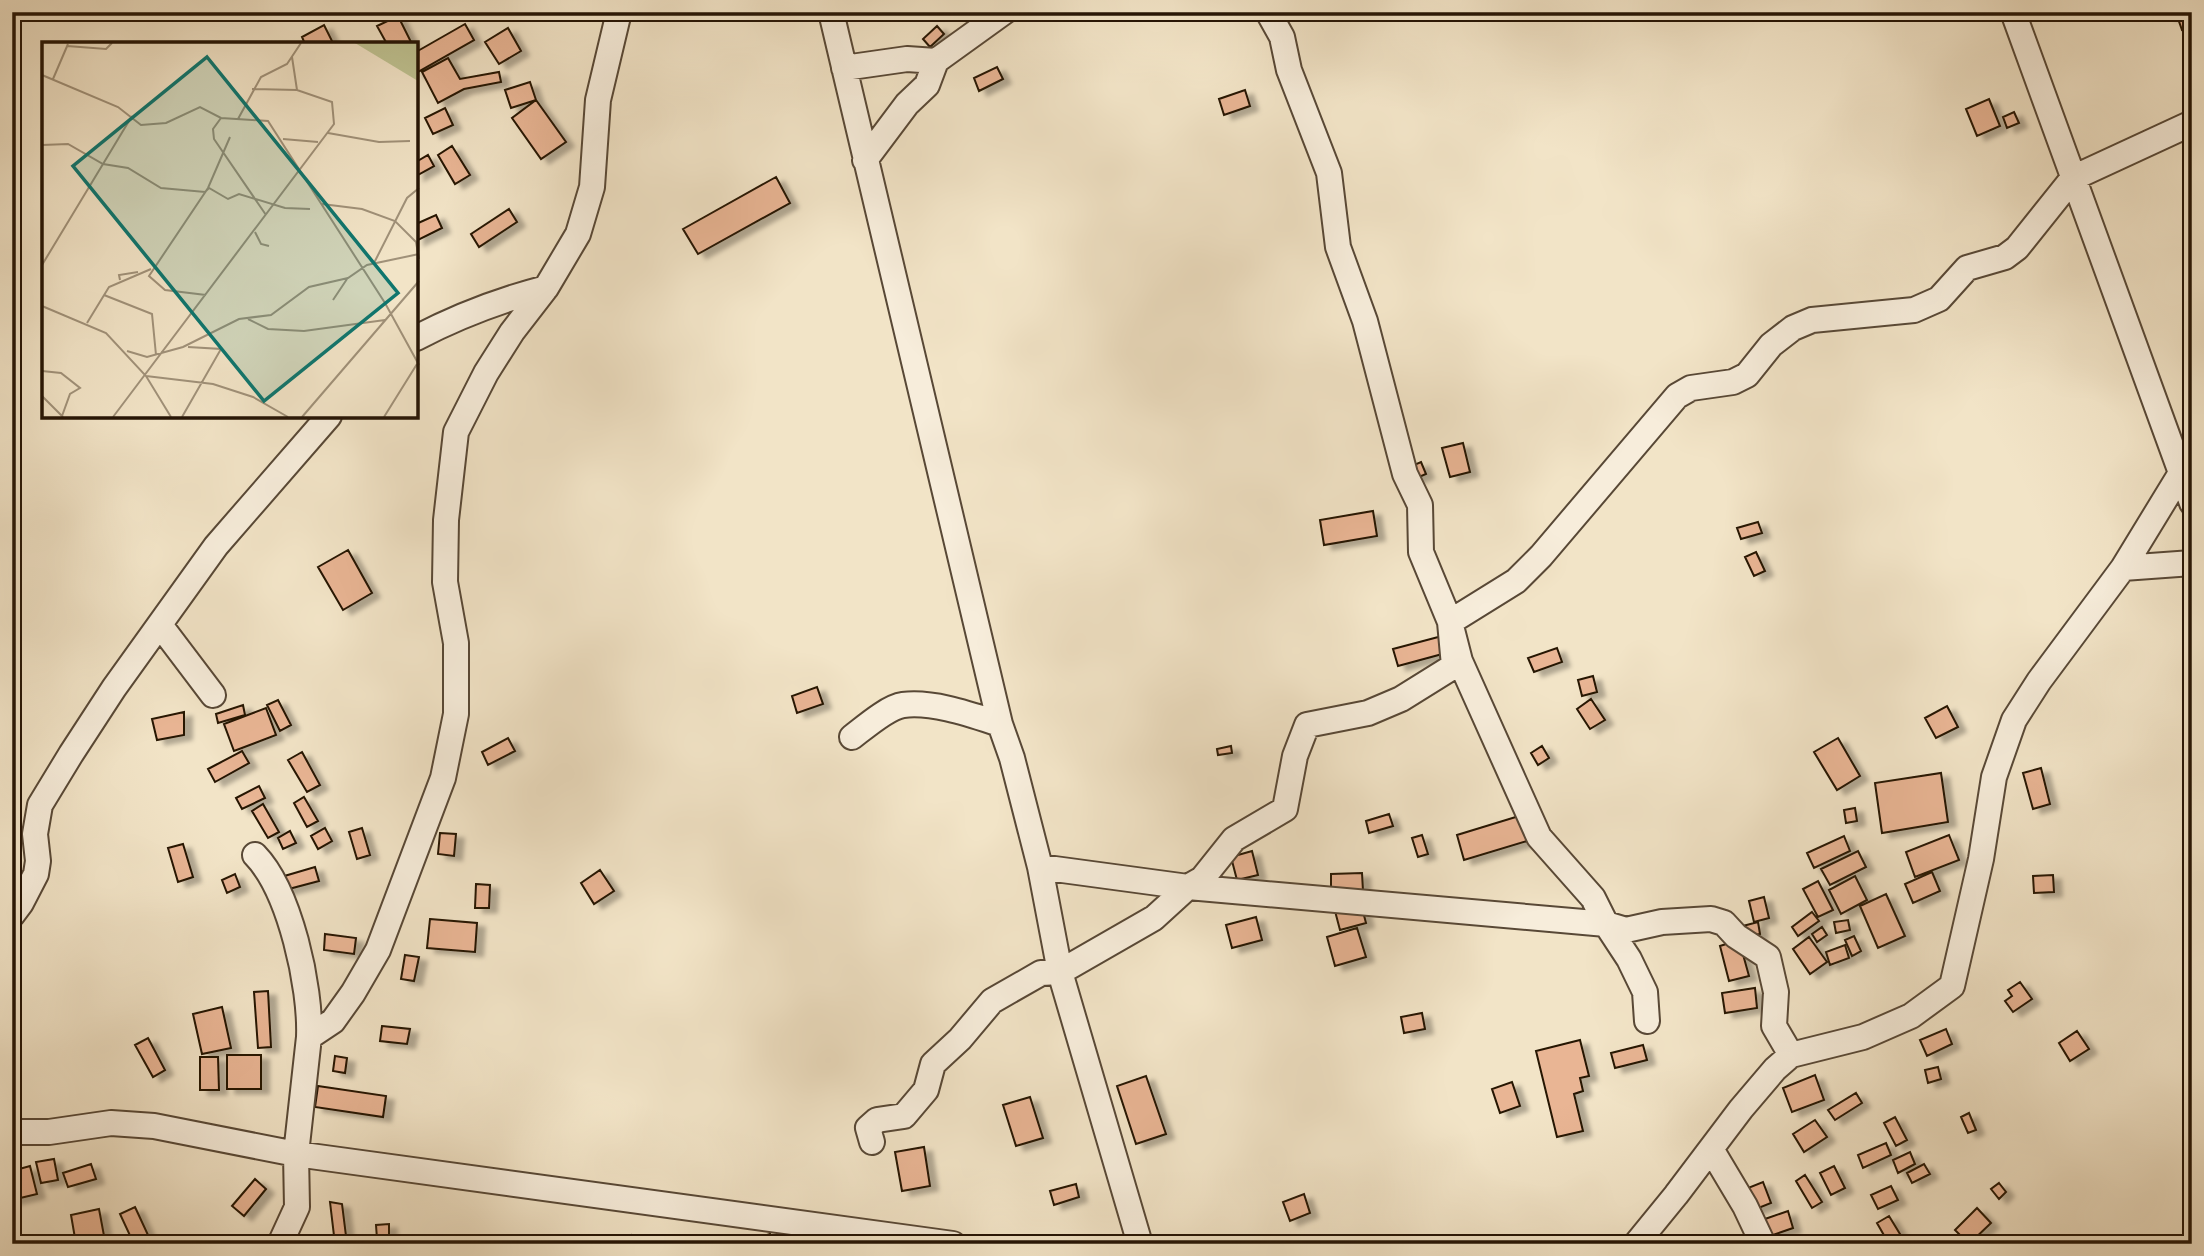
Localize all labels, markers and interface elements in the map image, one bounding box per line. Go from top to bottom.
inset map [42,42,418,418]

